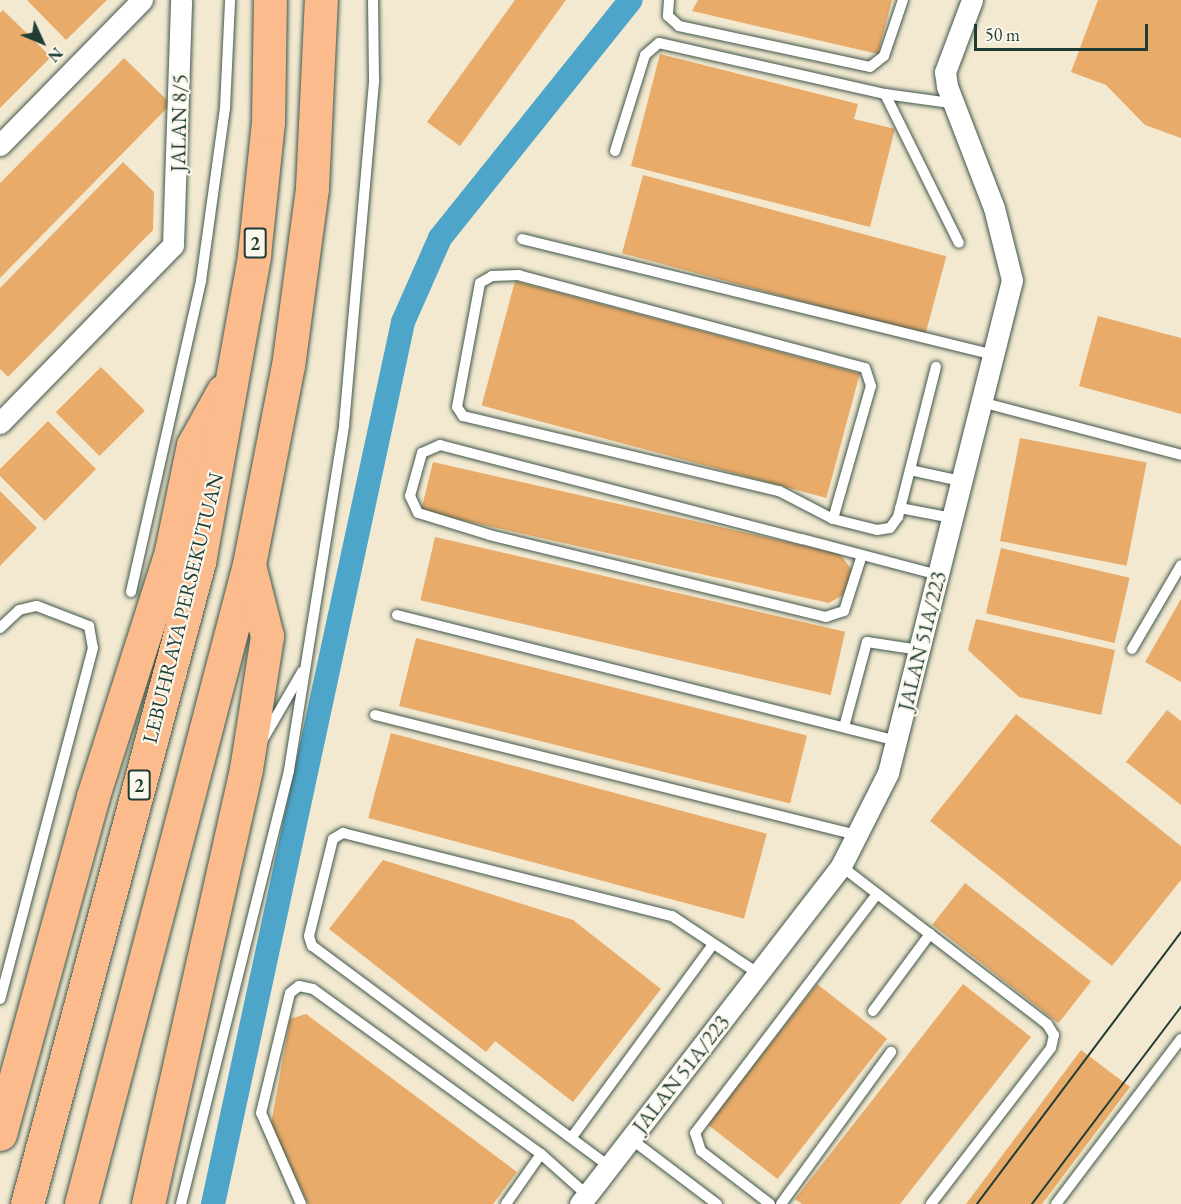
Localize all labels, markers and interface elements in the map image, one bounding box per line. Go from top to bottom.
north arrow [12,12,72,72]
scale bar [977,12,1151,50]
text: 50 m [985,23,1020,46]
text: N [43,43,67,67]
street label: JALAN 8/5 [166,74,192,172]
road number: 2 [243,226,267,260]
street label: LEBUHRAYA PERSEKUTUAN [137,470,229,746]
street label: JALAN 51A/223 [893,569,951,713]
road number: 2 [127,768,151,802]
street label: JALAN 51A/223 [627,1010,735,1138]

